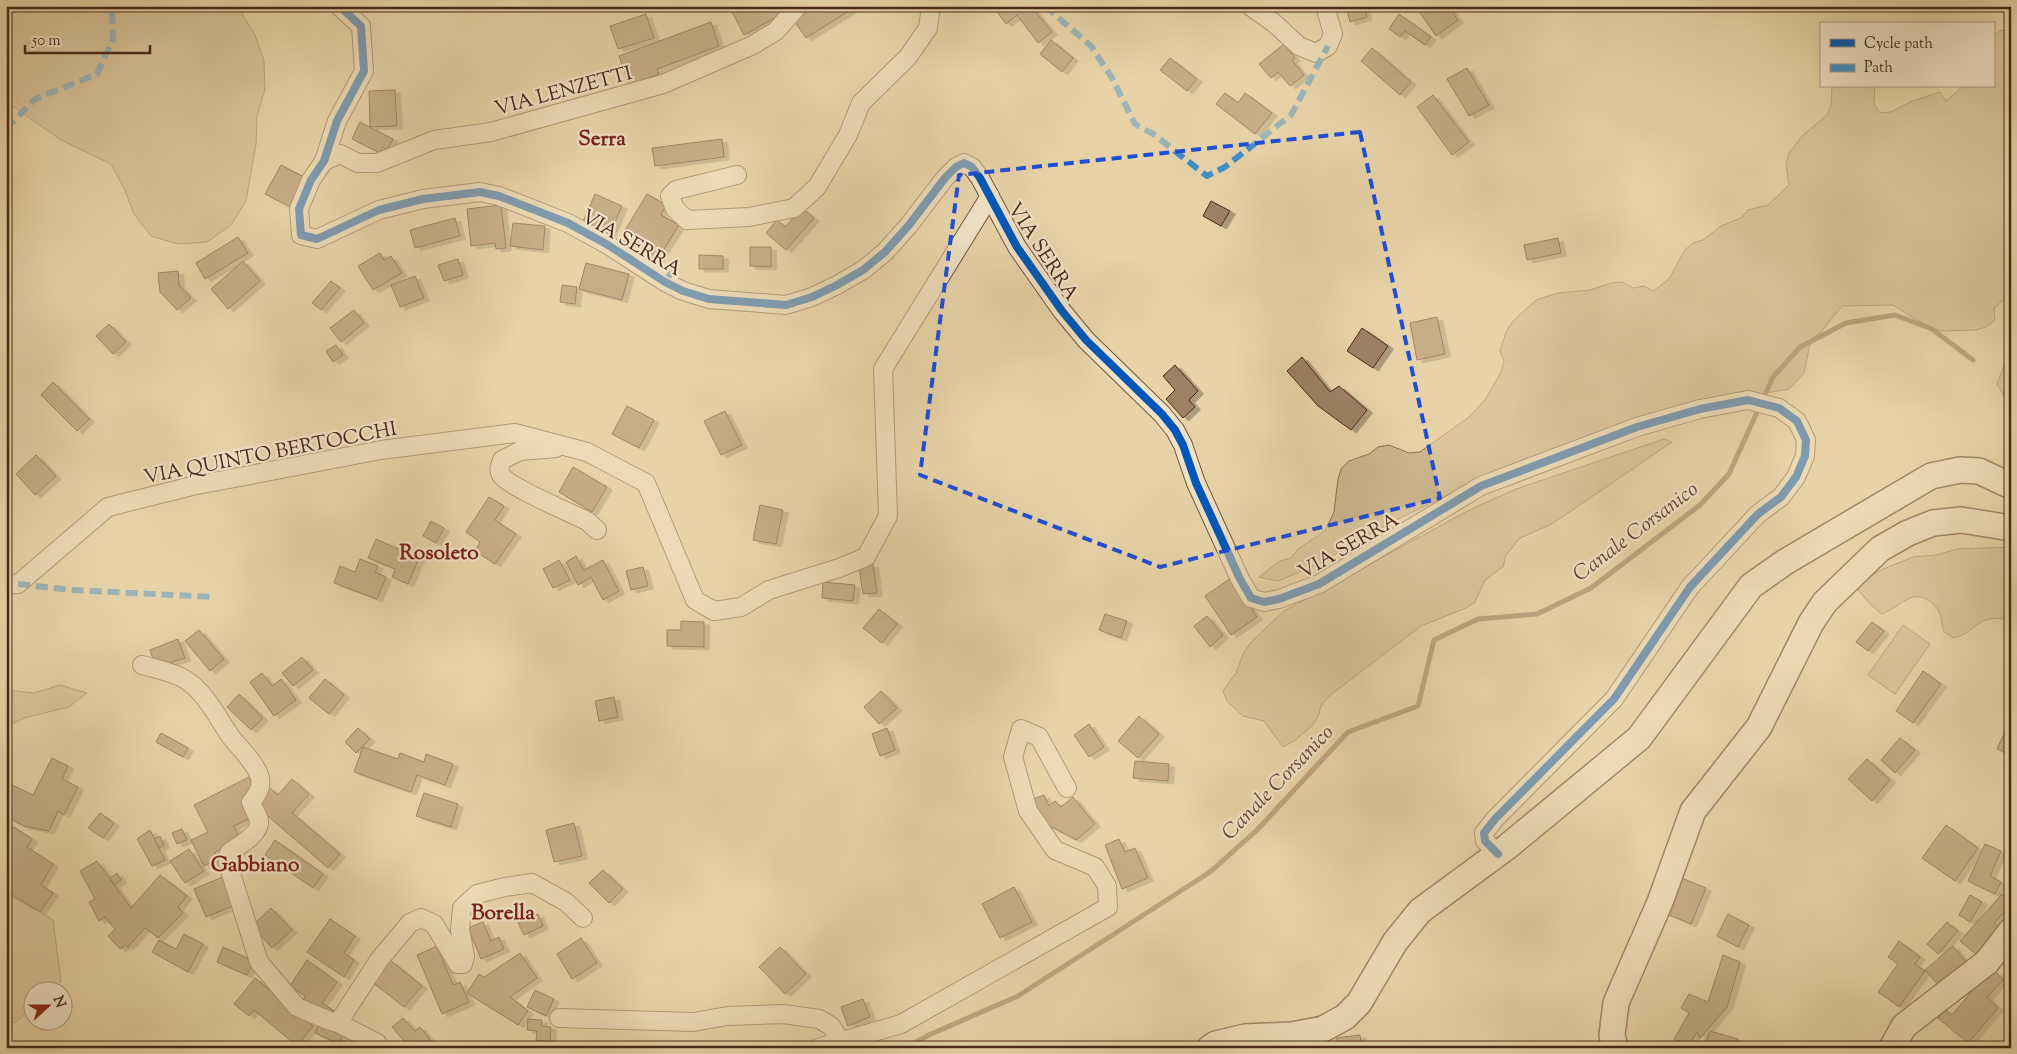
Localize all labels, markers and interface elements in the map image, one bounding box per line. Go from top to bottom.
scale bar [25,22,150,54]
legend [1820,22,1994,88]
text: 50 m [31,31,61,52]
text: Cycle path [1864,34,1933,55]
text: Path [1864,58,1893,79]
street label: VIA LENZETTI [492,60,636,125]
district label: Serra [578,125,626,155]
street label: VIA SERRA [999,197,1085,307]
street label: VIA SERRA [575,204,687,285]
street label: VIA QUINTO BERTOCCHI [141,416,400,493]
water label: Canale Corsanico [1567,475,1705,590]
street label: VIA SERRA [1293,507,1405,588]
district label: Rosoleto [399,539,479,569]
water label: Canale Corsanico [1216,719,1341,848]
district label: Gabbiano [211,851,300,881]
district label: Borella [471,899,535,929]
north arrow [22,982,72,1032]
text: N [47,993,70,1011]

